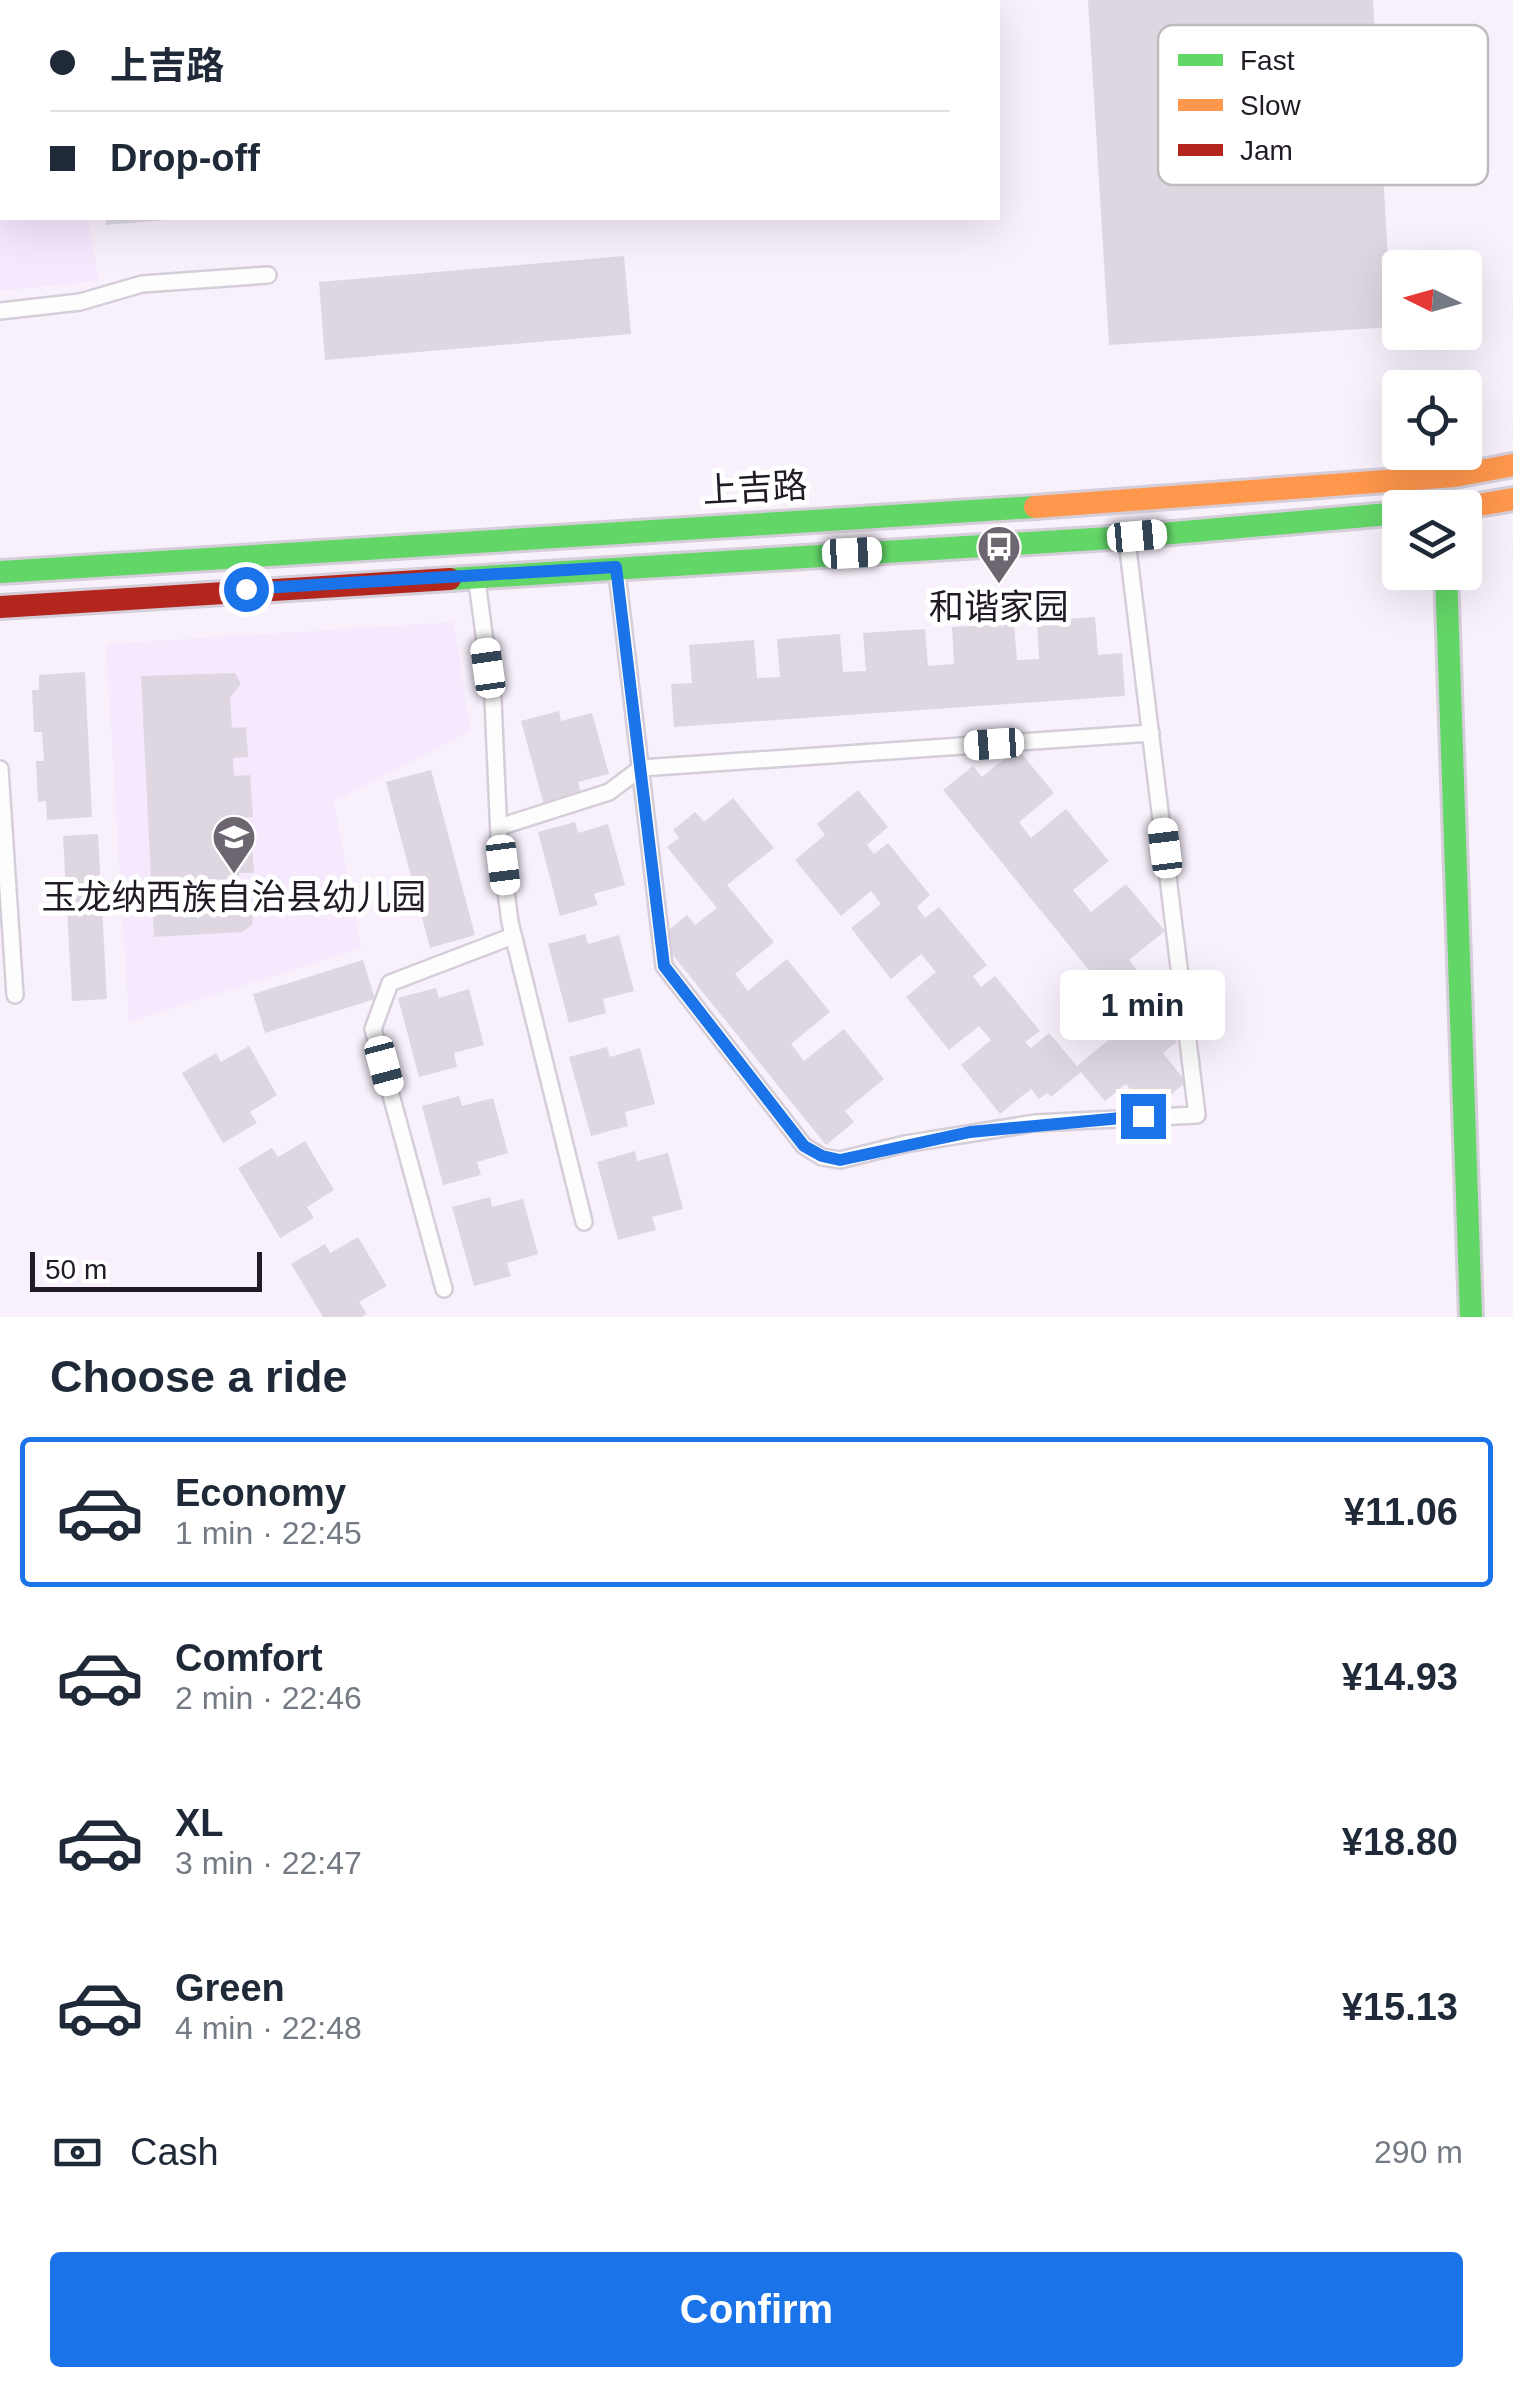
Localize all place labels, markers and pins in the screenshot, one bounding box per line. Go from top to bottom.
bus stop icon: 和谐家园 [976,524,1022,585]
place label: 和谐家园 [929,587,1069,626]
school or university icon: 玉龙纳西族自治县幼儿园 [211,814,257,875]
place label: 玉龙纳西族自治县幼儿园 [41,877,427,916]

